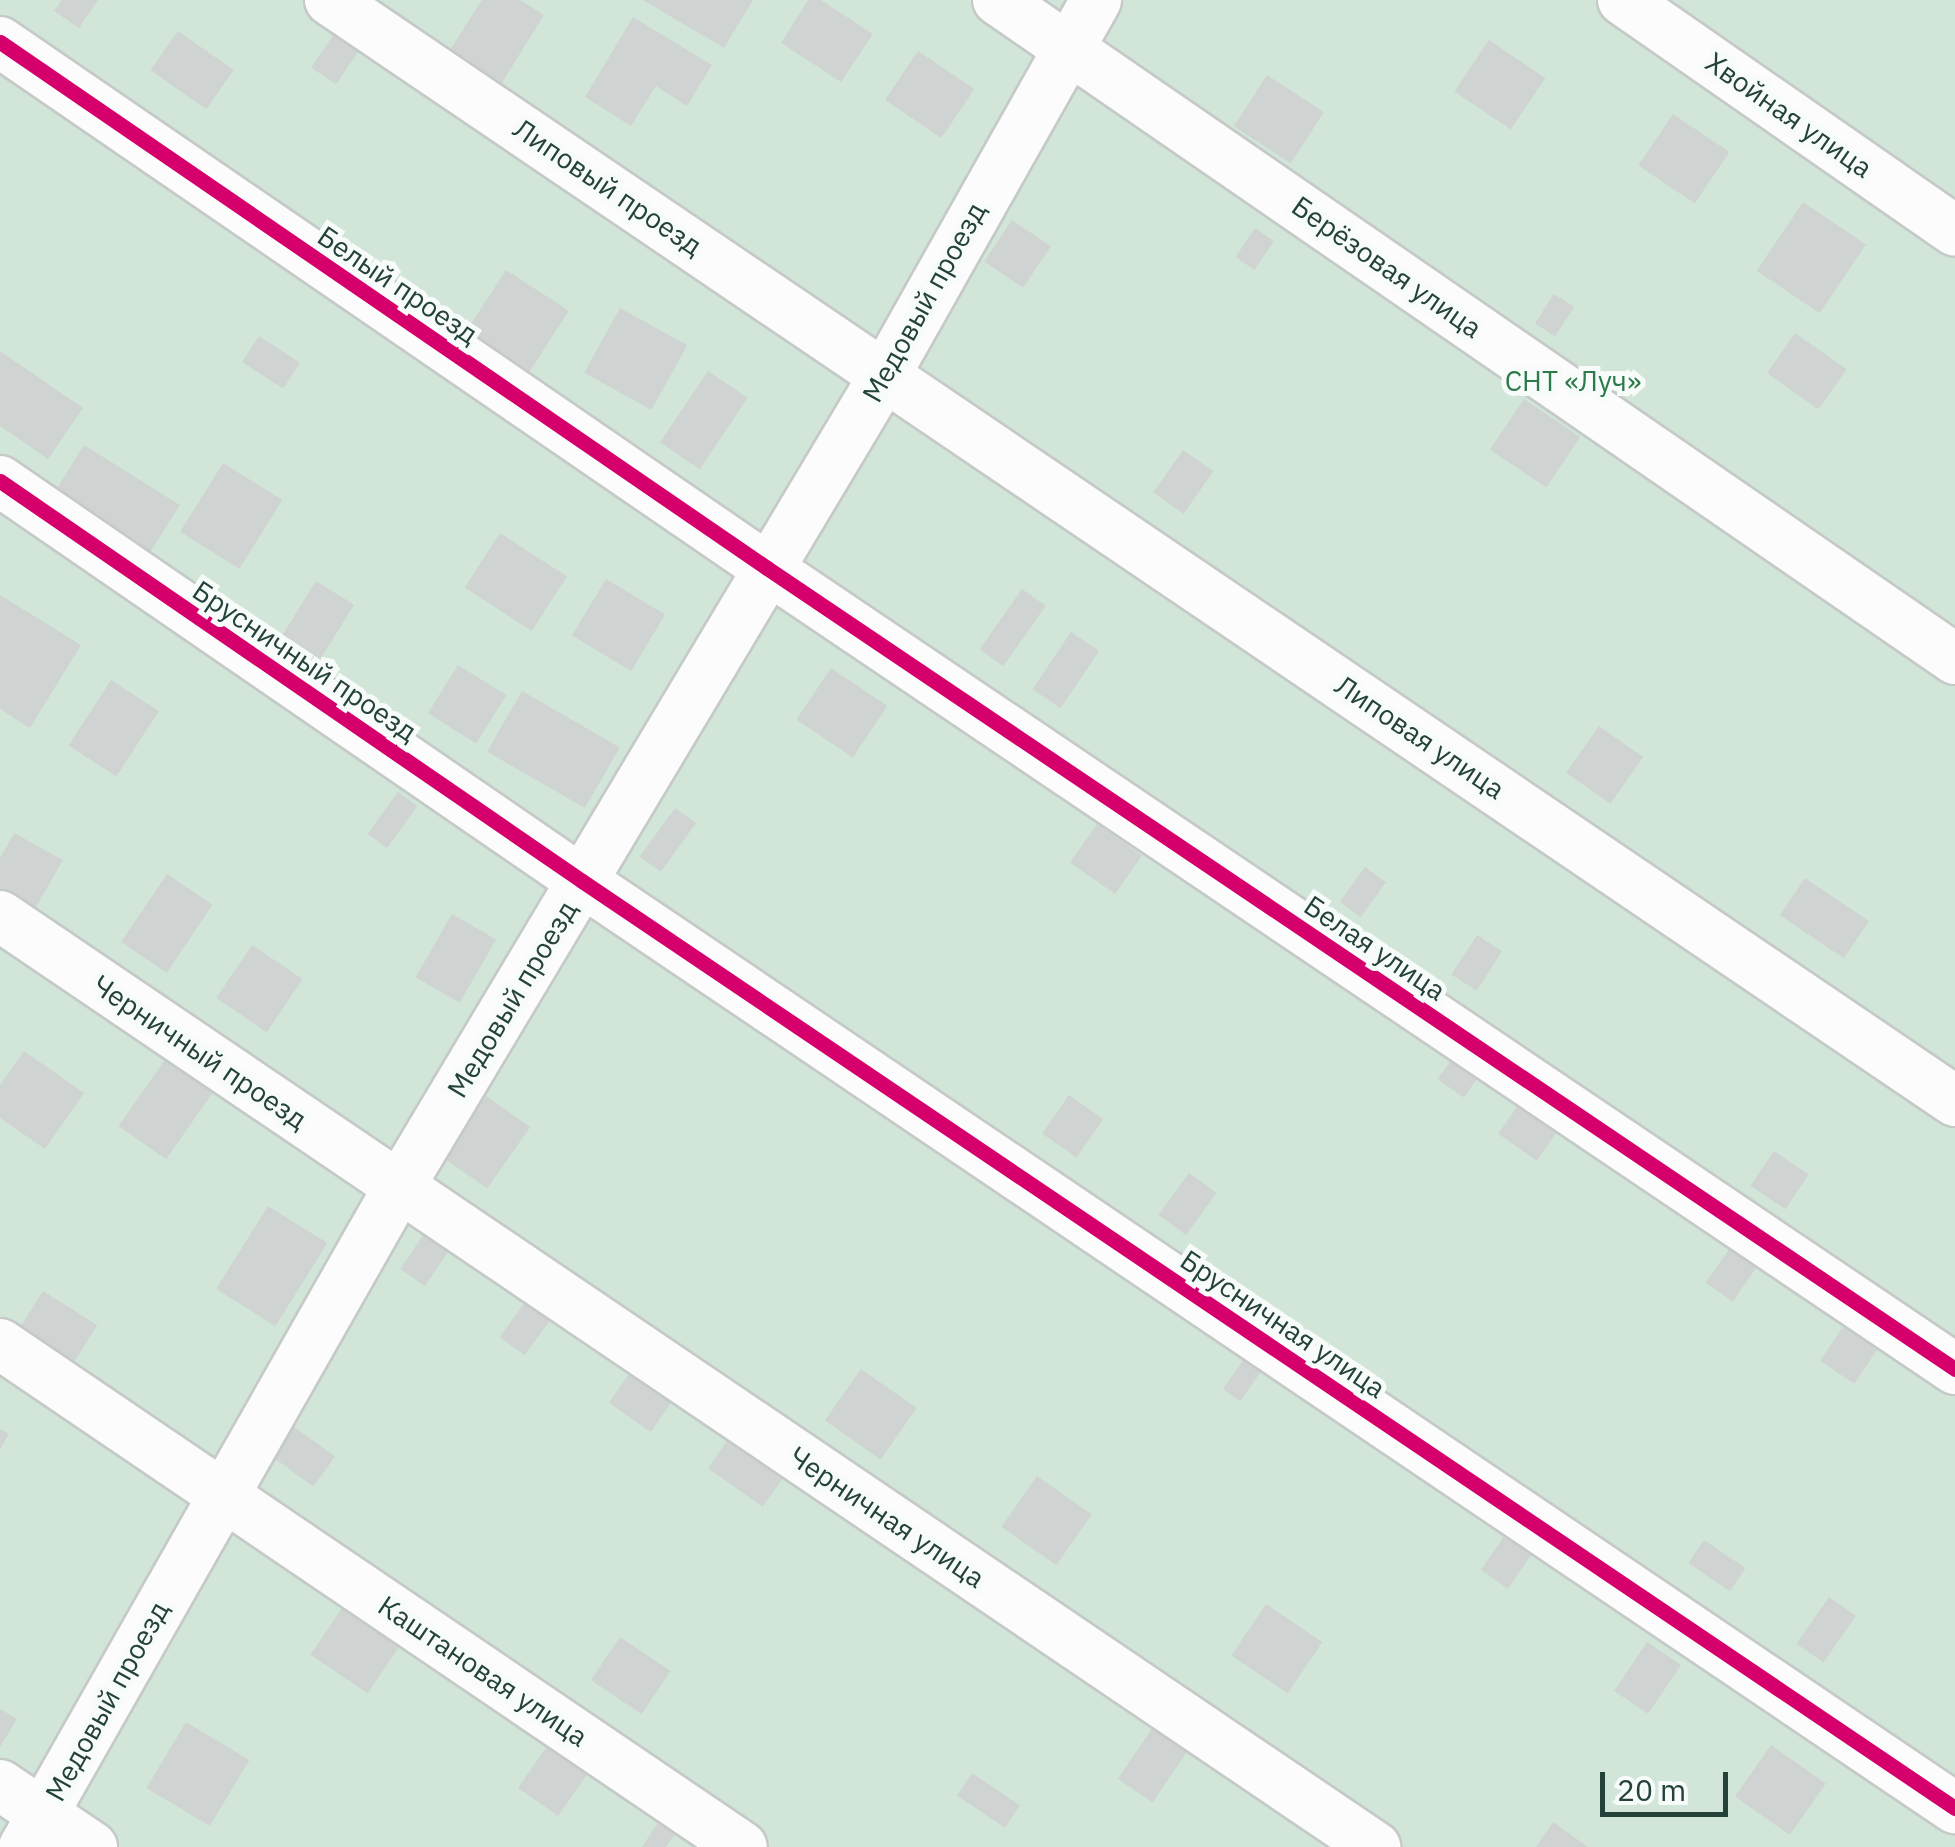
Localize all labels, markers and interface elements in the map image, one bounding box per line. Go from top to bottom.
street label: Хвойная улица [1699,45,1879,185]
street label: Липовый проезд [507,111,709,263]
street label: Берёзовая улица [1286,189,1488,345]
street label: Медовый проезд [855,196,993,408]
street label: Белый проезд [311,219,485,351]
park label: СНТ «Луч» [1505,364,1641,398]
street label: Брусничный проезд [186,573,424,749]
street label: Липовая улица [1329,668,1511,806]
street label: Белая улица [1298,888,1452,1008]
street label: Медовый проезд [440,895,584,1103]
street label: Черничный проезд [86,968,314,1136]
street label: Брусничная улица [1174,1243,1392,1405]
street label: Черничная улица [783,1439,991,1595]
street label: Каштановая улица [372,1589,594,1753]
street label: Медовый проезд [38,1595,176,1807]
scale bar [1605,1752,1732,1814]
text: 20 m [1617,1770,1686,1809]

